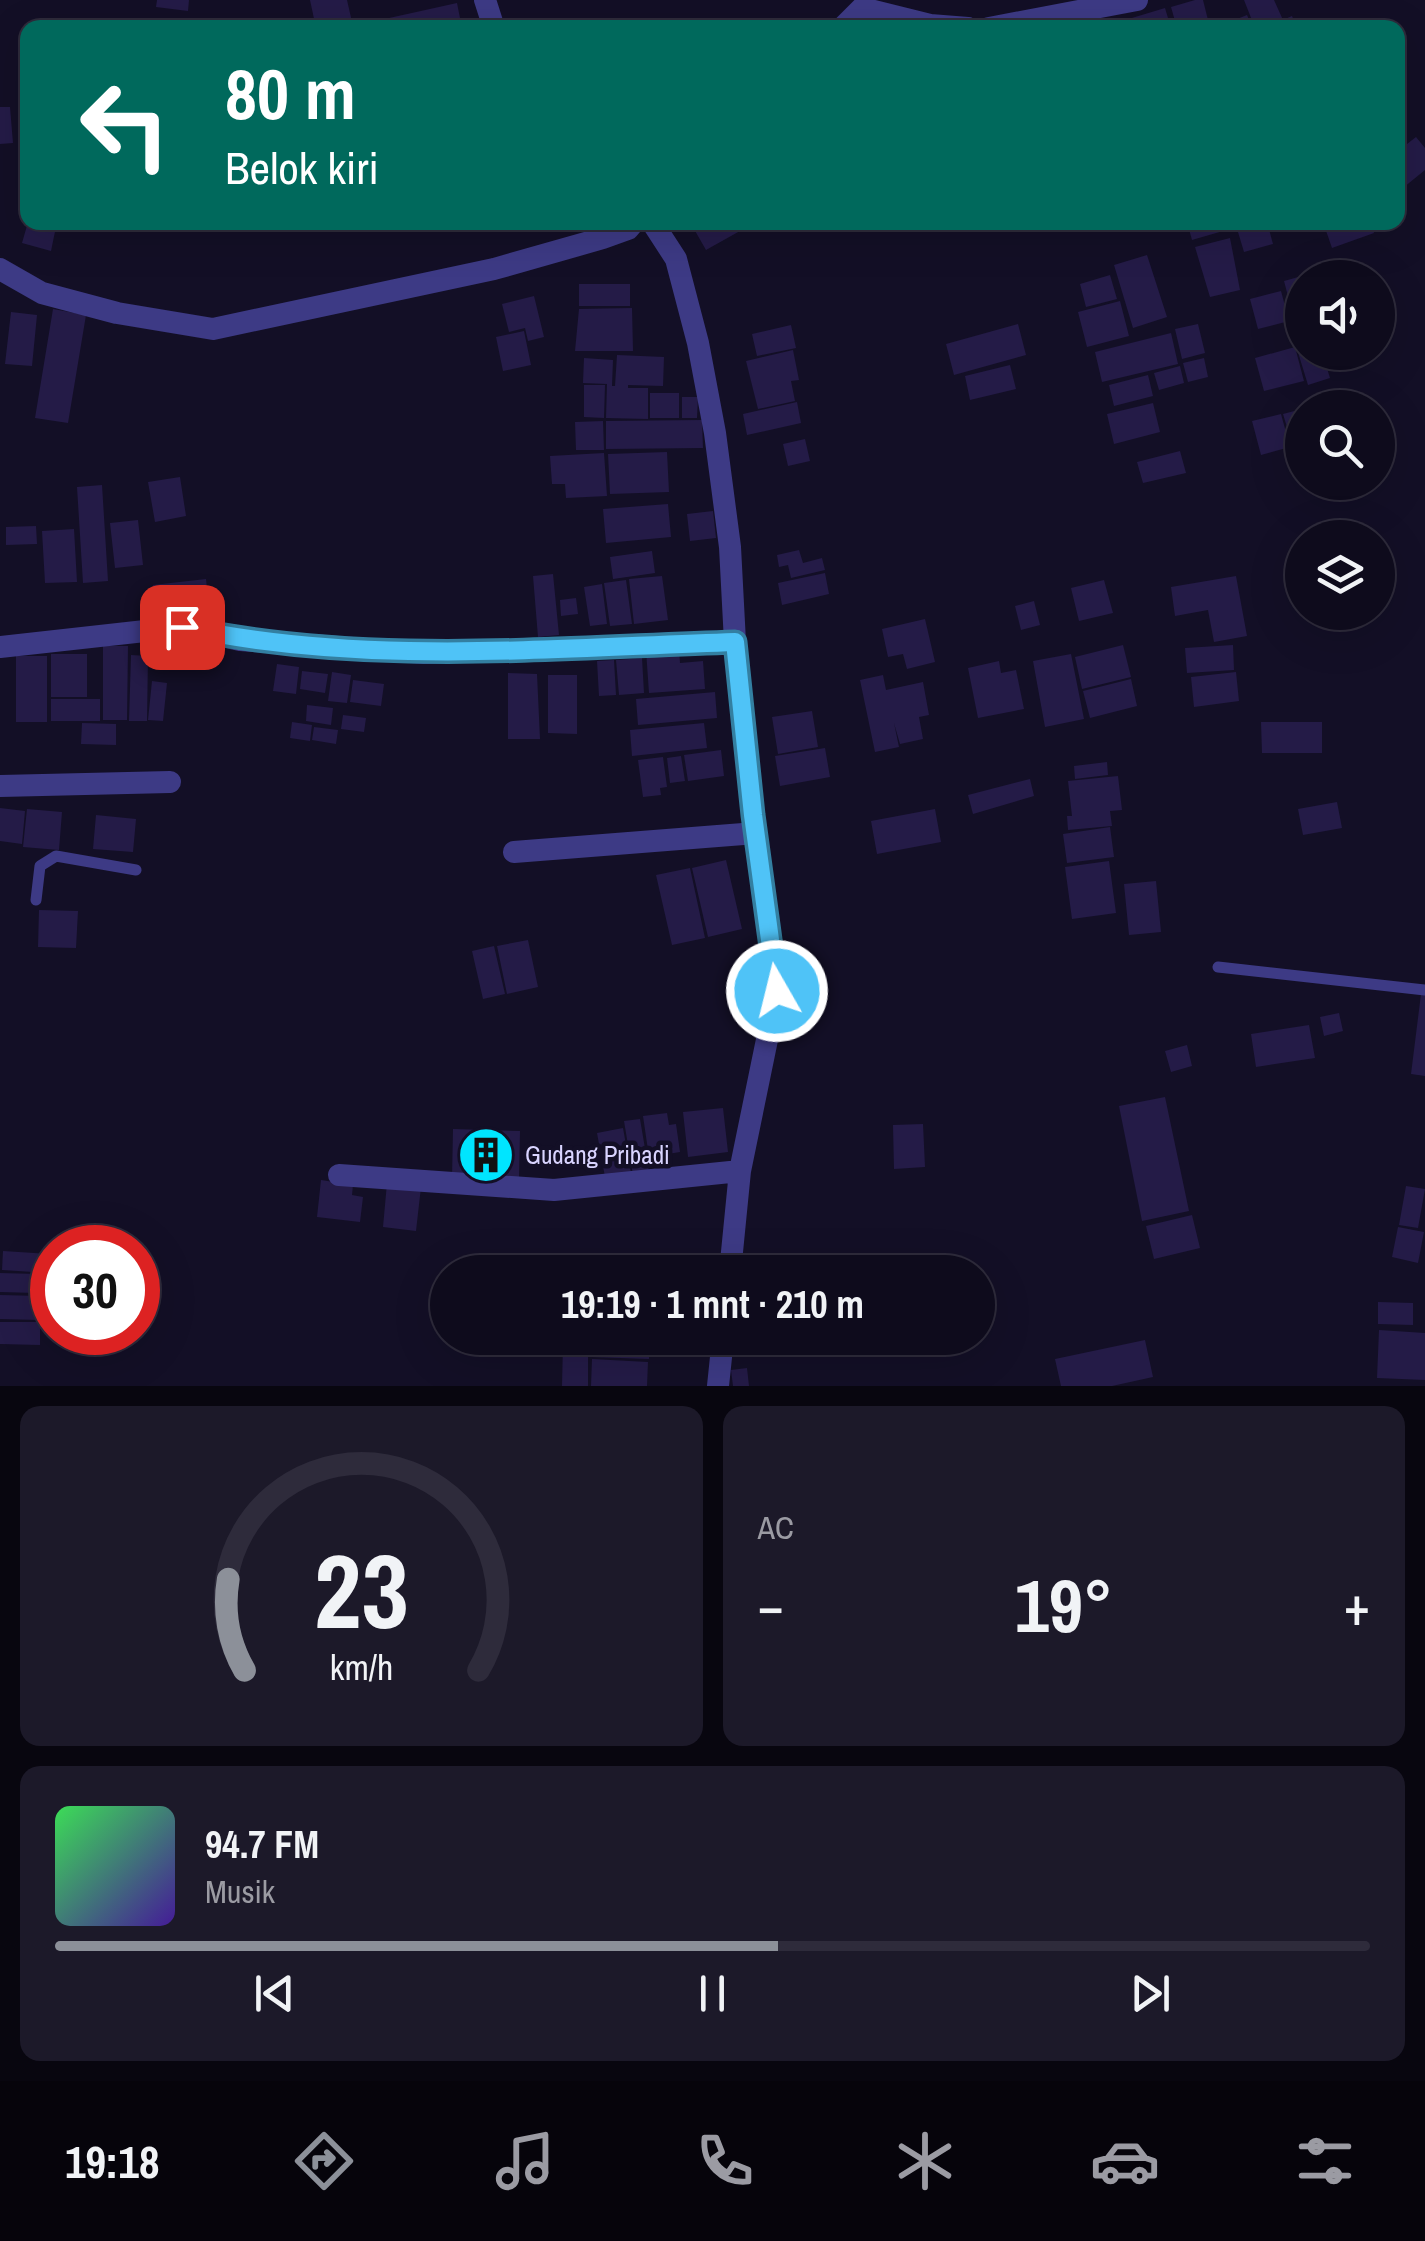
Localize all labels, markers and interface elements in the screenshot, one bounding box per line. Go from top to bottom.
text: 80 m [225,47,356,141]
icon: left [60,60,190,190]
text: Belok kiri [225,137,379,198]
map controls [1285,260,1395,630]
button: sound [1285,260,1395,370]
button: search [1285,390,1395,500]
button: layers [1285,520,1395,630]
pin [140,585,225,670]
icon: arrive [155,600,210,655]
position arrow [725,939,829,1043]
building icon: Gudang Pribadi [456,1125,516,1185]
place label: Gudang Pribadi [525,1138,670,1172]
speed limit sign: 30 [30,1225,160,1355]
text: 19:19 · 1 mnt · 210 m [561,1279,864,1330]
text: AC [758,1506,794,1549]
text: 23 [314,1520,409,1660]
text: 19° [1015,1554,1113,1655]
text: − [758,1568,784,1642]
text: + [1344,1568,1370,1642]
text: km/h [329,1643,393,1691]
text: 94.7 FM [205,1819,319,1870]
text: Musik [205,1870,275,1913]
icon: previous [247,1966,302,2021]
icon: pause [685,1966,740,2021]
icon: next [1123,1966,1178,2021]
icon: directions [289,2126,359,2196]
icon: music [490,2126,560,2196]
icon: phone [690,2126,760,2196]
icon: climate [890,2126,960,2196]
icon: car [1090,2126,1160,2196]
icon: filters [1290,2126,1360,2196]
text: 19:18 [65,2131,159,2192]

